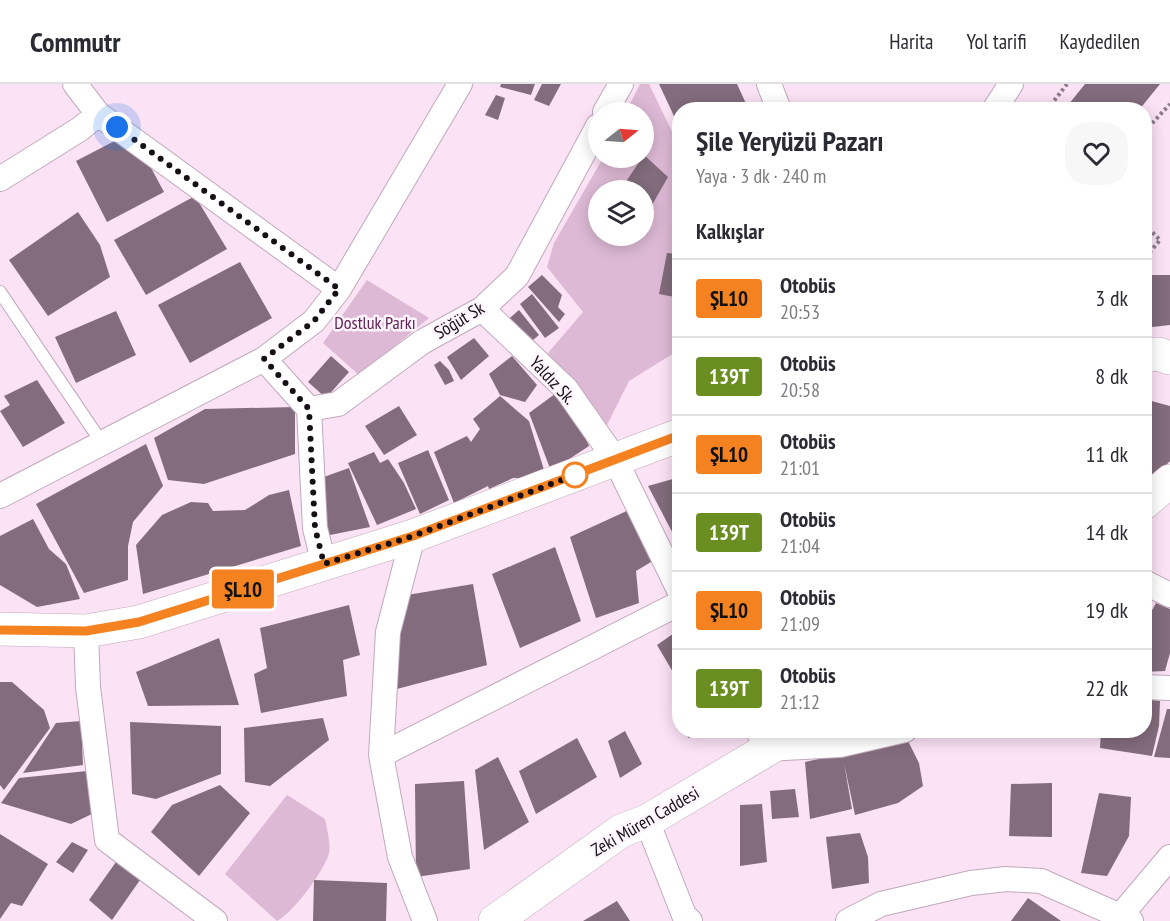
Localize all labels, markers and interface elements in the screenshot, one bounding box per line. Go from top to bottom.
text: Commutr [30,23,120,60]
text: Harita [889,28,933,55]
text: Yol tarifi [966,28,1027,55]
text: Kaydedilen [1060,28,1140,55]
north arrow [588,102,654,168]
map controls [588,102,654,246]
your location [102,112,132,142]
text: Şile Yeryüzü Pazarı [696,122,884,159]
button: heart [1065,122,1128,185]
text: Yaya · 3 dk · 240 m [696,163,826,189]
button: layers [588,180,654,246]
text: Kalkışlar [696,217,764,245]
text: Otobüs [780,271,836,299]
text: 3 dk [1095,284,1128,312]
text: ŞL10 [710,285,748,312]
street label: Söğüt Sk [430,296,488,344]
text: 20:53 [780,299,820,325]
park label: Dostluk Parkı [334,311,416,334]
text: Otobüs [780,349,836,377]
street label: Yaldız Sk. [525,351,581,409]
text: 8 dk [1095,362,1128,390]
text: 139T [709,363,749,390]
text: 20:58 [780,377,820,403]
text: Otobüs [780,427,836,455]
text: 11 dk [1085,440,1128,468]
text: ŞL10 [710,441,748,468]
text: 21:01 [780,455,820,481]
unlabelled marker [562,462,588,488]
text: Otobüs [780,505,836,533]
text: 14 dk [1085,518,1128,546]
text: 139T [709,519,749,546]
text: 21:04 [780,533,820,559]
line badge: ŞL10 [201,570,285,608]
text: ŞL10 [224,576,262,603]
text: Otobüs [780,583,836,611]
text: 19 dk [1085,596,1128,624]
text: ŞL10 [710,597,748,624]
text: 21:09 [780,611,820,637]
text: Otobüs [780,661,836,689]
text: 22 dk [1085,674,1128,702]
text: 139T [709,675,749,702]
text: 21:12 [780,689,820,715]
street label: Zeki Müren Caddesi [587,781,703,861]

